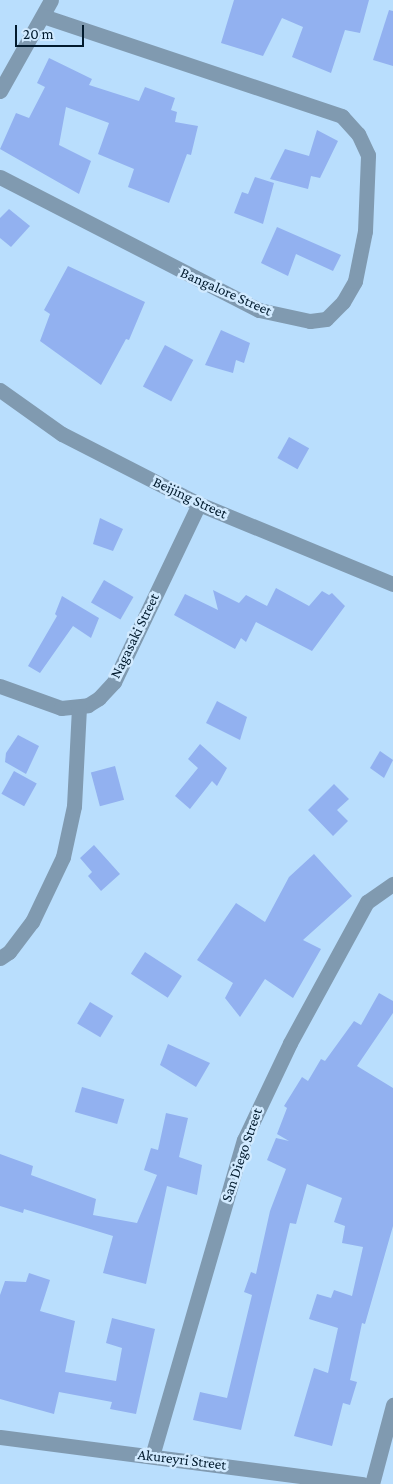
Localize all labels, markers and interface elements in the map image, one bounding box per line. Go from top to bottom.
scale bar [18,15,86,47]
text: 20 m [23,26,54,42]
street label: Bangalore Street [177,264,275,320]
street label: Beijing Street [150,473,230,523]
street label: Nagasaki Street [107,590,163,682]
street label: San Diego Street [218,1106,266,1204]
street label: Akureyri Street [137,1446,227,1474]

